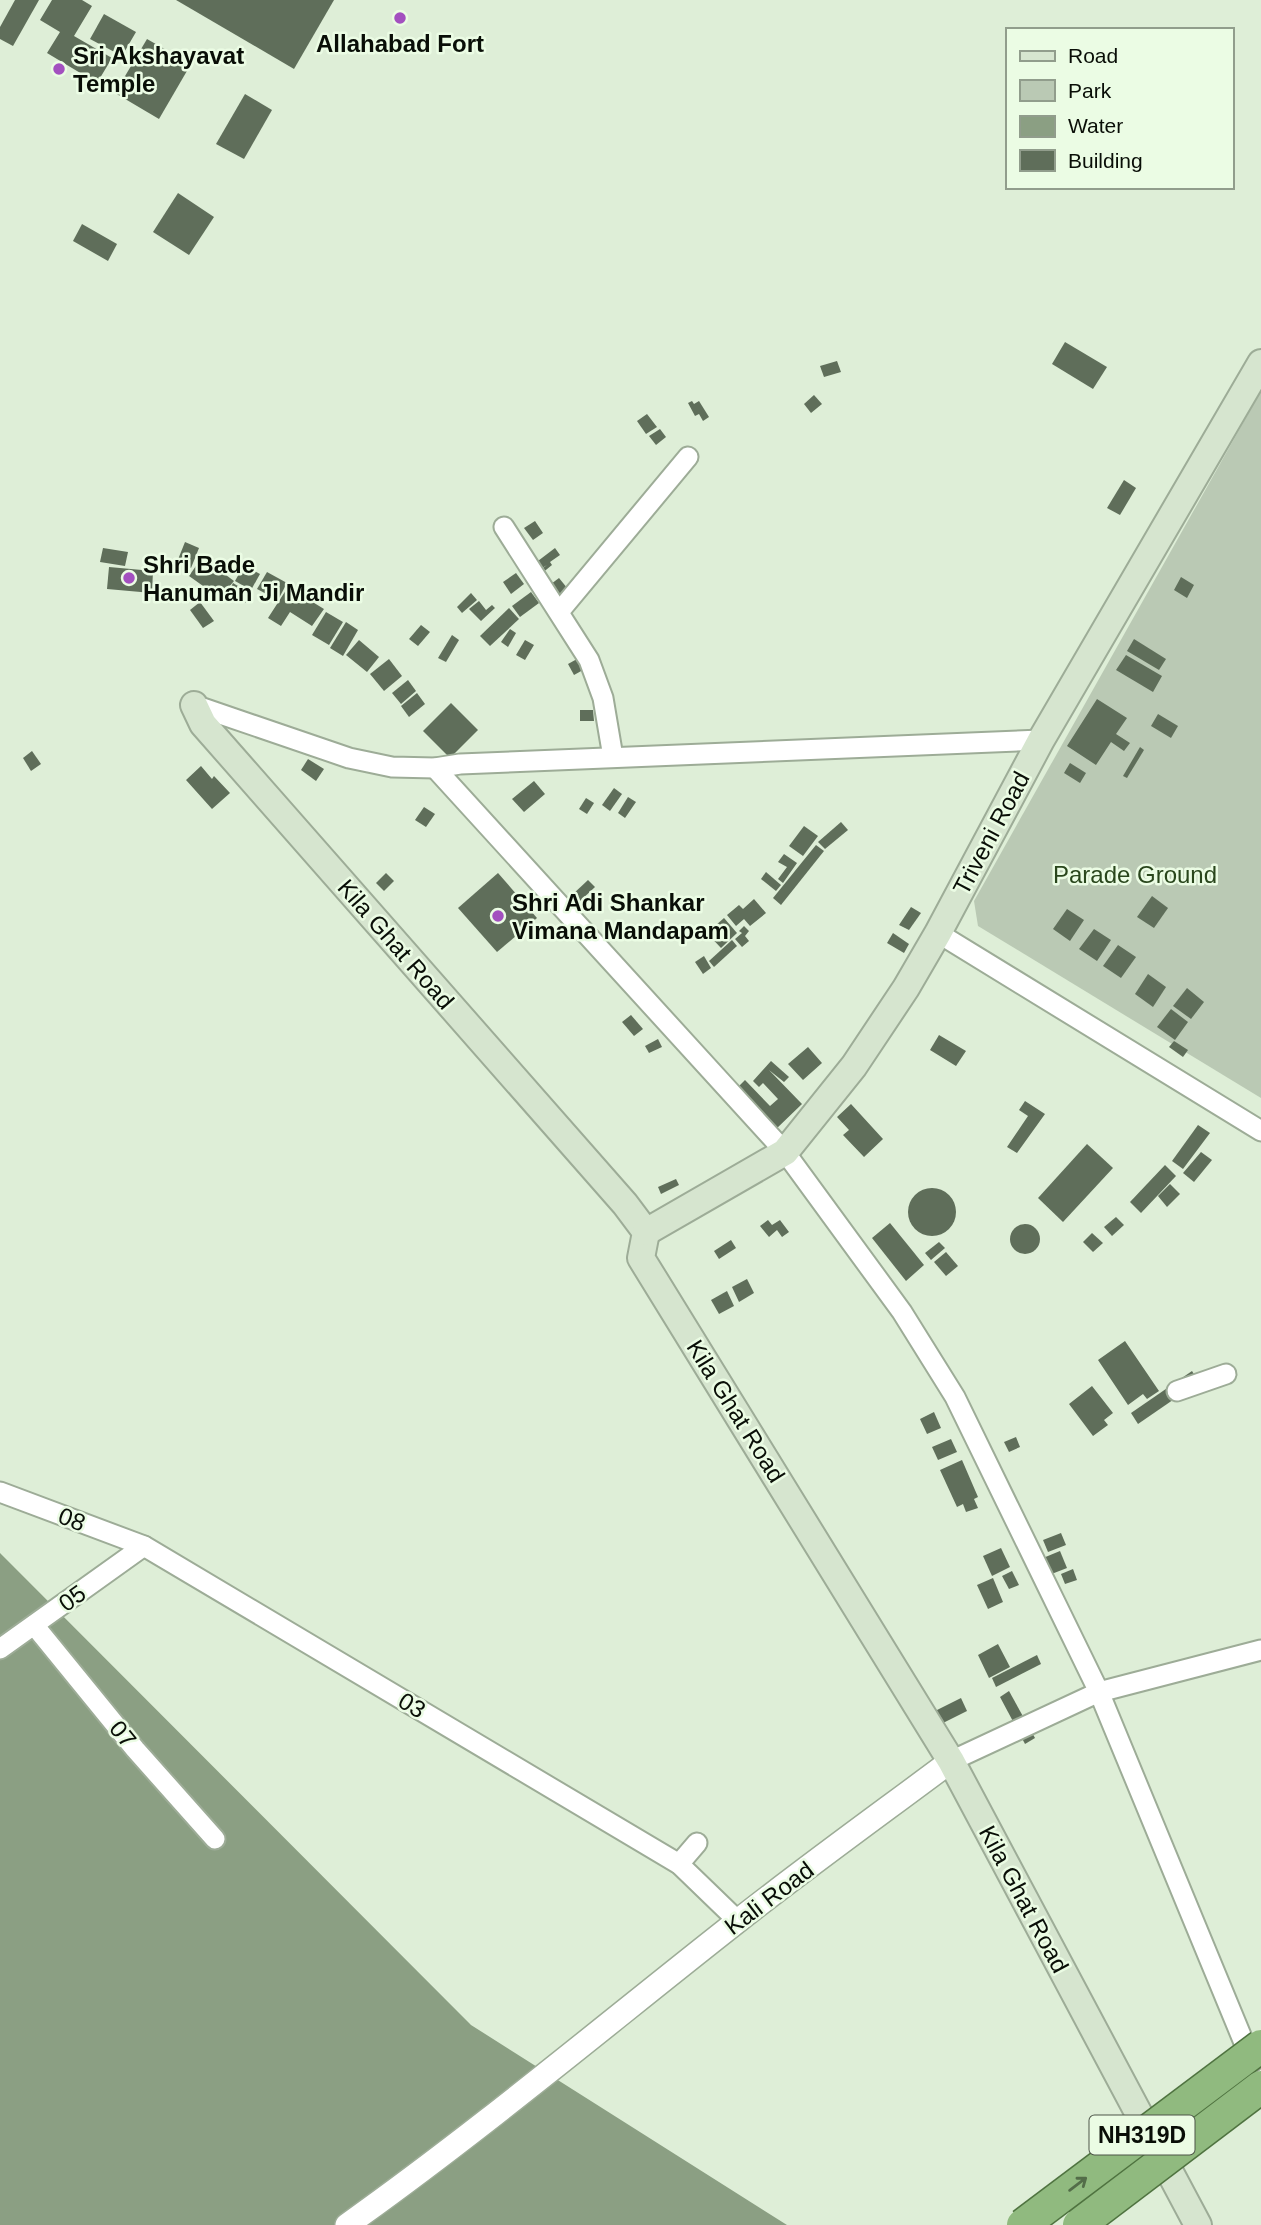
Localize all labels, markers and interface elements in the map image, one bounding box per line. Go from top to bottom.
marker: Allahabad Fort [392,10,408,26]
legend [1006,28,1233,189]
place label: Allahabad Fort [316,30,484,57]
place label: Sri Akshayavat Temple [73,42,244,97]
text: Road [1068,44,1118,67]
marker: Sri Akshayavat Temple [51,61,67,77]
text: Park [1068,79,1112,102]
text: Water [1068,114,1123,137]
text: Building [1068,149,1143,172]
place label: Shri Bade Hanuman Ji Mandir [143,551,364,606]
marker: Shri Bade Hanuman Ji Mandir [121,570,137,586]
street label: Triveni Road [947,767,1035,899]
park label: Parade Ground [1053,861,1217,888]
street label: Kila Ghat Road [332,874,460,1014]
place label: Shri Adi Shankar Vimana Mandapam [512,889,729,944]
marker: Shri Adi Shankar Vimana Mandapam [490,908,506,924]
street label: Kila Ghat Road [681,1335,791,1487]
street label: 08 [55,1502,89,1536]
street label: 05 [53,1579,91,1617]
street label: 03 [394,1687,430,1723]
street label: 07 [104,1715,142,1753]
street label: Kila Ghat Road [974,1821,1074,1977]
street label: Kali Road [719,1856,819,1940]
road number: NH319D [1090,2116,1194,2154]
one-way arrow [1068,2177,1087,2192]

